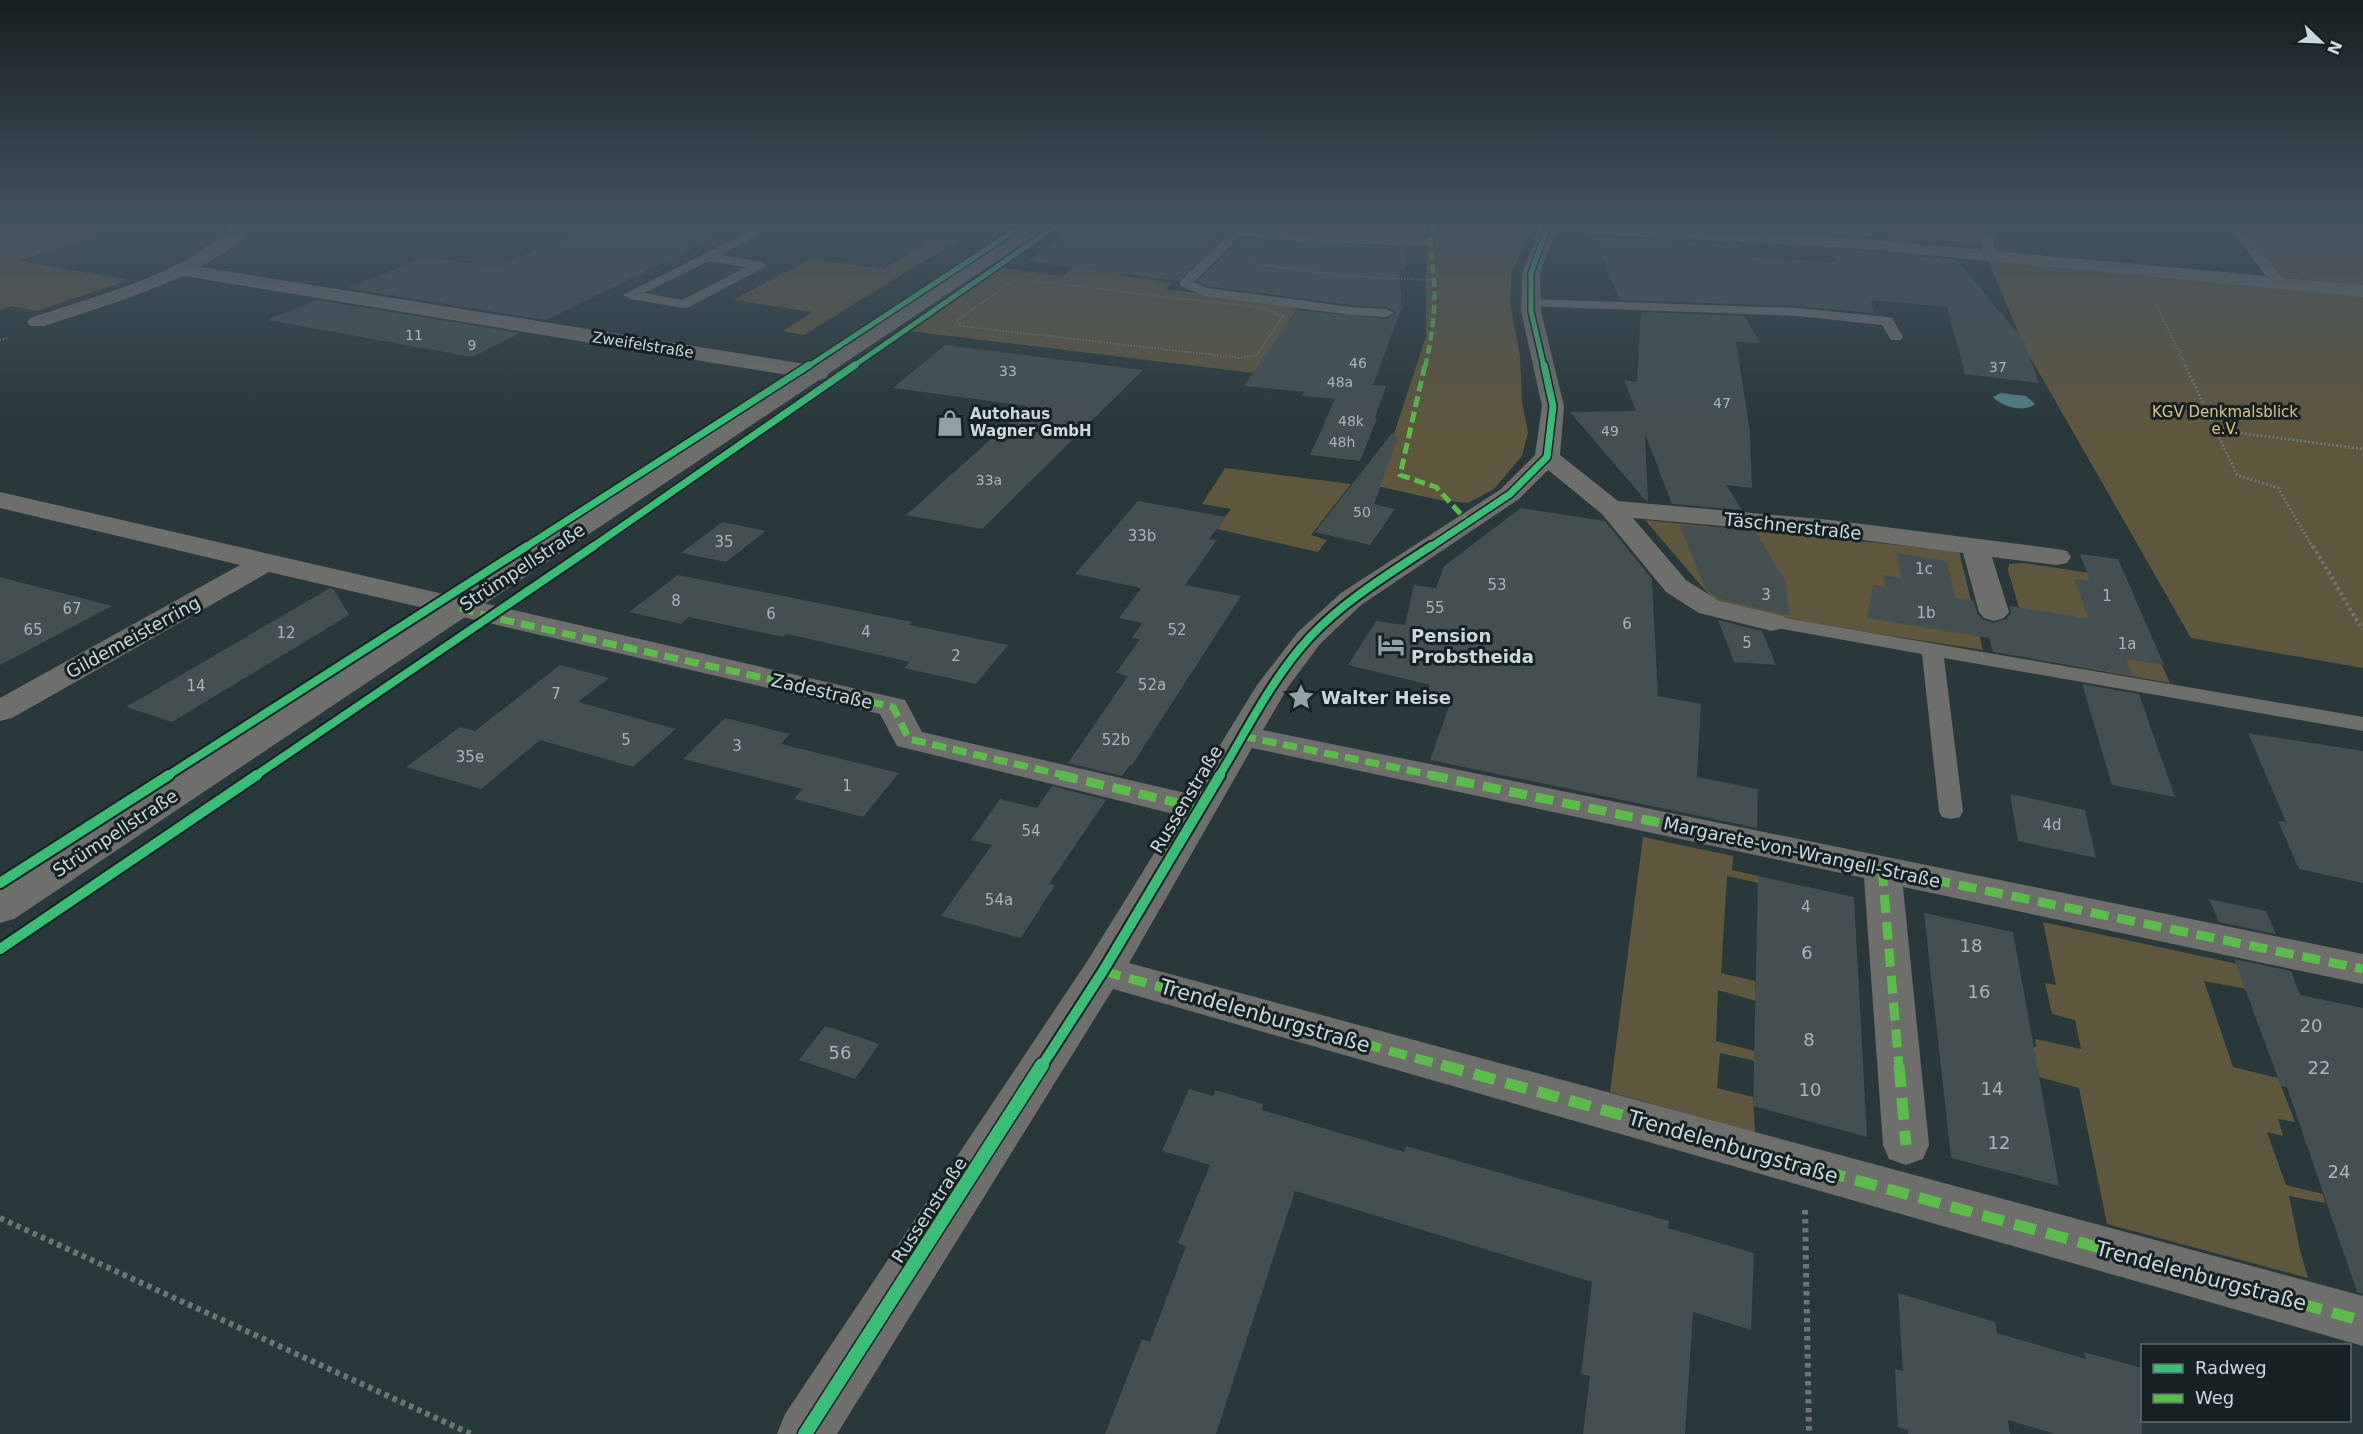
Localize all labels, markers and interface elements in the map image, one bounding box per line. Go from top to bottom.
north arrow [2291,12,2351,72]
text: N [2323,38,2346,58]
house number: 11 [405,327,423,343]
street label: Zweifelstraße [591,328,695,362]
house number: 9 [468,337,476,353]
house number: 46 [1349,355,1367,371]
house number: 37 [1989,359,2007,375]
house number: 33 [999,363,1017,379]
house number: 48a [1327,374,1353,390]
house number: 47 [1713,395,1731,411]
park label: KGV Denkmalsblick e.V. [2152,403,2298,438]
place label: Autohaus Wagner GmbH [970,405,1092,440]
shop icon: Autohaus Wagner GmbH [935,408,965,438]
house number: 48k [1338,413,1365,429]
house number: 49 [1601,423,1619,439]
house number: 48h [1329,434,1355,450]
house number: 33a [976,472,1002,488]
house number: 50 [1353,504,1371,520]
street label: Täschnerstraße [1722,508,1863,544]
street label: Strümpellstraße [456,519,588,615]
house number: 33b [1128,527,1156,545]
house number: 35 [714,533,734,551]
house number: 1c [1915,560,1933,578]
house number: 53 [1487,576,1507,594]
house number: 3 [1761,586,1771,604]
house number: 1 [2102,587,2112,605]
street label: Gildemeisterring [62,591,204,683]
house number: 8 [671,592,681,610]
house number: 55 [1425,599,1445,617]
house number: 67 [62,600,82,618]
house number: 1b [1916,604,1936,622]
house number: 6 [766,605,776,623]
house number: 6 [1622,615,1632,633]
house number: 65 [23,621,43,639]
house number: 52 [1167,621,1187,639]
house number: 4 [861,623,871,641]
house number: 12 [276,624,296,642]
place label: Pension Probstheida [1411,625,1534,667]
hotel icon: Pension Probstheida [1376,630,1406,660]
house number: 5 [1742,634,1752,652]
house number: 1a [2118,635,2136,653]
house number: 2 [951,647,961,665]
street label: Zadestraße [769,669,875,713]
house number: 52a [1138,676,1166,694]
house number: 14 [186,677,206,695]
place icon: Walter Heise [1286,682,1316,712]
house number: 7 [551,685,561,703]
place label: Walter Heise [1321,687,1451,708]
house number: 5 [621,731,631,749]
house number: 52b [1102,731,1130,749]
house number: 3 [732,737,742,755]
street label: Russenstraße [1146,741,1226,857]
house number: 35e [456,748,484,766]
house number: 1 [842,777,852,795]
street label: Strümpellstraße [49,785,181,881]
street label: Margarete-von-Wrangell-Straße [1662,812,1942,892]
house number: 4d [2042,816,2062,834]
house number: 54 [1021,822,1041,840]
house number: 54a [985,891,1013,909]
house number: 4 [1801,898,1811,916]
house number: 18 [1960,935,1982,956]
house number: 6 [1801,942,1813,963]
street label: Trendelenburgstraße [1156,974,1373,1058]
house number: 16 [1968,981,1990,1002]
house number: 20 [2300,1015,2322,1036]
house number: 8 [1803,1029,1815,1050]
house number: 56 [829,1042,851,1063]
house number: 22 [2308,1057,2330,1078]
house number: 14 [1981,1078,2003,1099]
house number: 10 [1799,1079,1821,1100]
street label: Trendelenburgstraße [1624,1105,1841,1189]
house number: 12 [1988,1132,2010,1153]
street label: Russenstraße [887,1153,971,1267]
house number: 24 [2328,1161,2350,1182]
street label: Trendelenburgstraße [2092,1236,2309,1316]
legend [2141,1344,2351,1422]
text: Radweg [2195,1357,2267,1378]
text: Weg [2195,1387,2234,1408]

